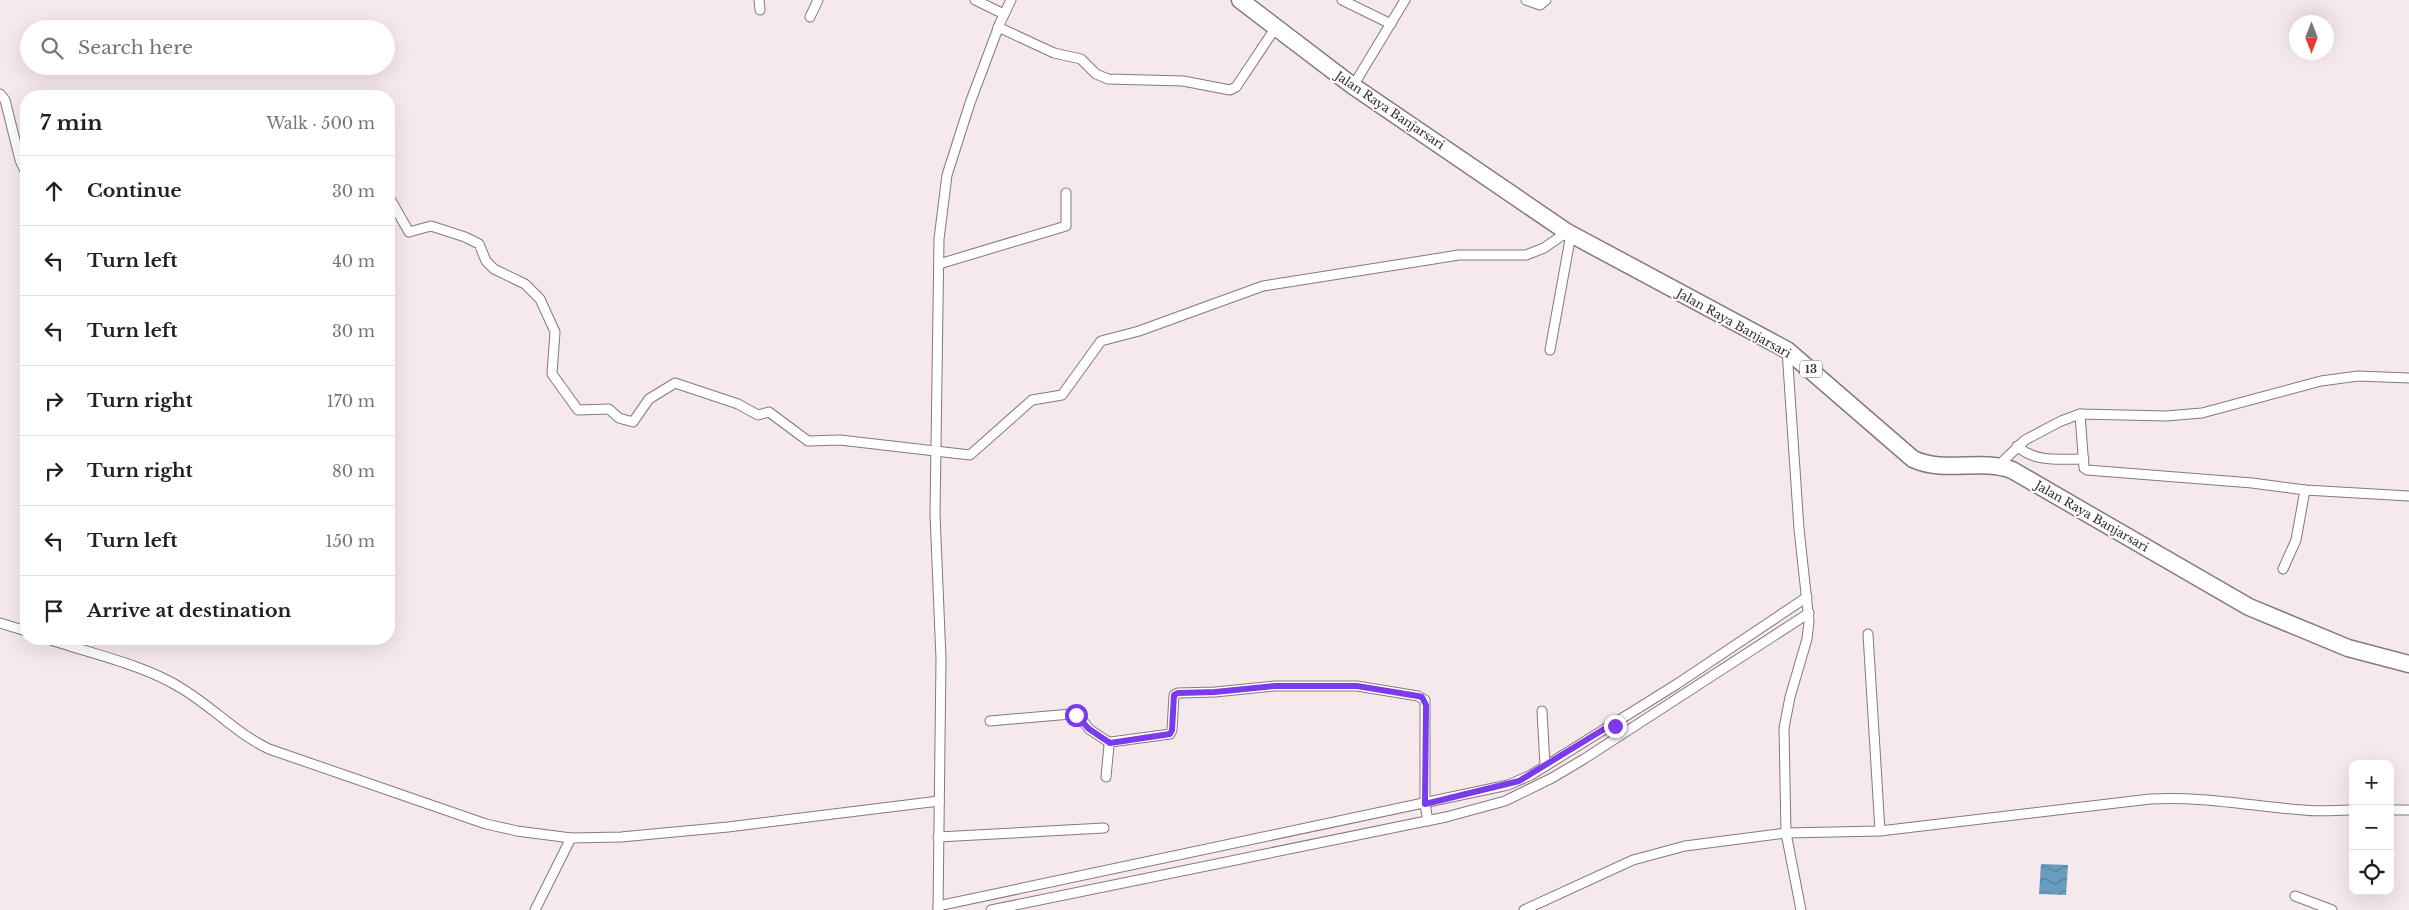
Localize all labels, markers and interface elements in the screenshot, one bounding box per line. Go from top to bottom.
north arrow [2289,15,2334,60]
search box [20,20,395,75]
icon: search [38,34,66,62]
text: Search here [78,36,193,59]
street label: Jalan Raya Banjarsari [1331,67,1448,152]
text: 7 min [40,110,103,136]
text: Walk · 500 m [266,113,375,133]
icon: ahead [40,177,68,205]
text: Continue [87,179,182,202]
text: 30 m [332,181,375,201]
icon: left [40,247,68,275]
text: Turn left [87,249,178,272]
text: 40 m [332,251,375,271]
street label: Jalan Raya Banjarsari [1672,284,1794,361]
icon: left [40,317,68,345]
text: Turn left [87,319,178,342]
text: 30 m [332,321,375,341]
road number: 13 [1800,360,1822,378]
icon: right [40,387,68,415]
text: Turn right [87,389,193,412]
text: 170 m [327,391,375,411]
icon: right [40,457,68,485]
text: Turn right [87,459,193,482]
text: 80 m [332,461,375,481]
street label: Jalan Raya Banjarsari [2031,476,2151,555]
icon: left [40,527,68,555]
text: Turn left [87,529,178,552]
text: 150 m [326,531,375,551]
icon: arrive [40,597,68,625]
text: Arrive at destination [87,599,291,622]
route start [1065,704,1088,727]
route end [1604,715,1627,738]
map controls [2349,760,2394,895]
button: + [2349,760,2394,805]
button: − [2349,805,2394,850]
button: locate [2349,850,2394,895]

